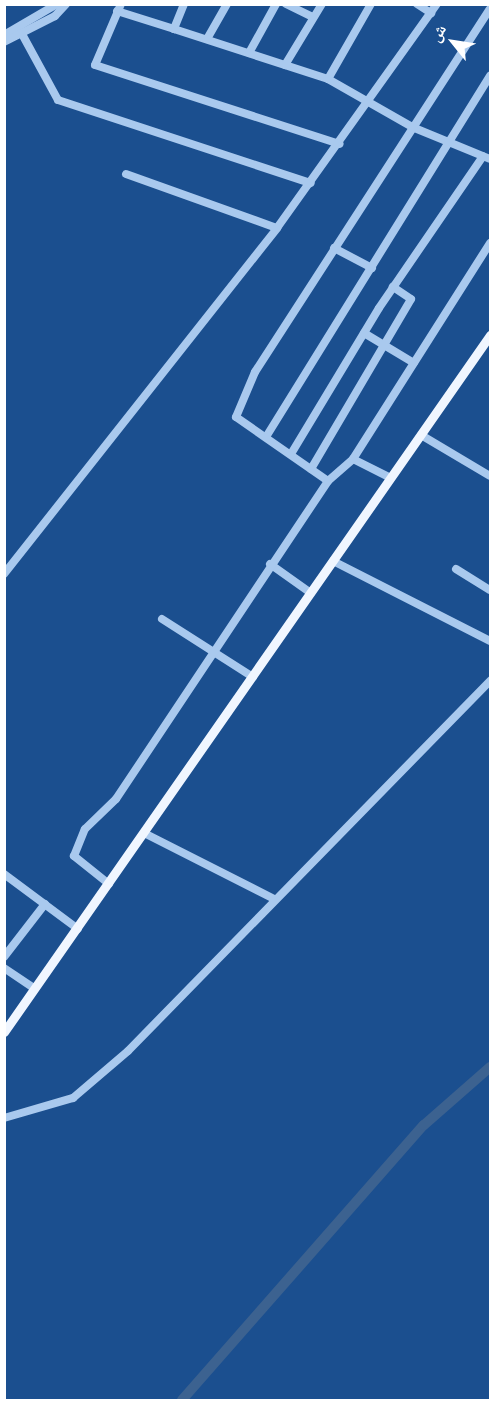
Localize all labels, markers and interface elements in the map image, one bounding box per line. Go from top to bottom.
north arrow [423,12,483,72]
text: ش [423,20,452,46]

